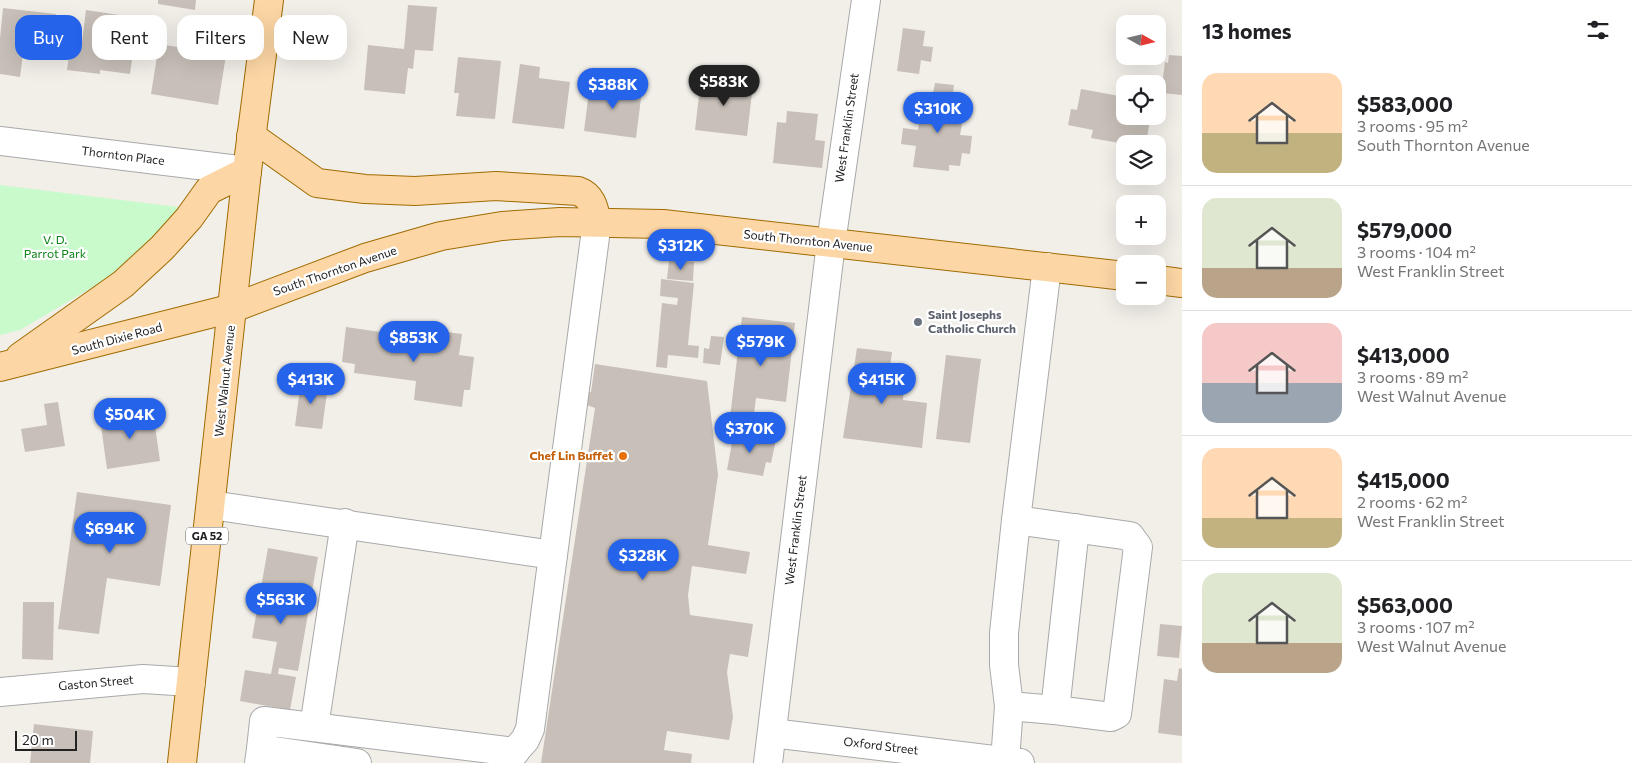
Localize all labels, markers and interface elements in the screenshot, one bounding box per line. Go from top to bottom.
chip: Buy [15,15,82,60]
chip: Rent [92,15,167,60]
chip: Filters [177,15,264,60]
chip: New [274,15,347,60]
north arrow [1116,15,1166,65]
map controls [1116,15,1166,305]
icon: filters [1584,16,1612,44]
text: 13 homes [1202,18,1292,43]
pin: $583K [689,64,759,107]
pin: $388K [578,68,648,110]
text: $583K [700,71,748,90]
street label: West Franklin Street [831,72,861,184]
text: $388K [588,74,638,93]
button: locate [1116,75,1166,125]
text: $583,000 [1357,91,1453,116]
pin: $310K [903,92,973,134]
icon: home [1242,93,1302,153]
text: $310K [914,98,962,117]
text: 3 rooms · 95 m² [1357,116,1468,135]
button: layers [1116,135,1166,185]
text: South Thornton Avenue [1357,135,1530,154]
street label: Thornton Place [81,143,166,167]
button: + [1116,195,1166,245]
text: $579,000 [1357,217,1452,242]
icon: home [1242,218,1302,278]
street label: South Thornton Avenue [743,226,873,254]
pin: $312K [646,228,716,271]
park label: V. D. Parrot Park [24,232,87,260]
text: $312K [658,235,704,254]
street label: South Thornton Avenue [271,242,398,298]
text: 3 rooms · 104 m² [1357,242,1476,261]
button: − [1116,255,1166,305]
text: West Franklin Street [1357,261,1505,280]
place label: Saint Josephs Catholic Church [928,307,1016,335]
marker: Saint Josephs Catholic Church [912,316,924,328]
street label: South Dixie Road [70,319,164,357]
pin: $853K [379,320,449,363]
street label: West Walnut Avenue [211,324,237,437]
pin: $579K [726,324,796,367]
text: $853K [390,327,438,346]
text: $579K [737,331,785,350]
text: $413,000 [1357,342,1450,367]
icon: home [1242,343,1302,403]
pin: $413K [276,362,346,405]
pin: $415K [847,362,917,405]
text: 3 rooms · 89 m² [1357,367,1468,386]
text: $413K [288,369,334,388]
text: $415K [859,369,905,388]
text: West Walnut Avenue [1357,386,1506,405]
pin: $504K [95,398,165,440]
text: $504K [105,404,155,423]
pin: $370K [715,412,785,454]
text: $370K [726,418,774,437]
place label: Chef Lin Buffet [529,448,613,462]
marker: Chef Lin Buffet [617,450,629,462]
text: $415,000 [1357,467,1450,492]
icon: home [1242,468,1302,528]
street label: West Franklin Street [781,474,809,586]
text: 2 rooms · 62 m² [1357,492,1467,511]
text: West Franklin Street [1357,511,1505,530]
pin: $694K [75,512,145,554]
text: $694K [85,518,135,537]
road number: GA 52 [186,528,228,544]
pin: $328K [608,538,678,581]
text: $328K [619,545,667,564]
pin: $563K [246,582,316,625]
text: $563K [257,589,305,608]
text: $563,000 [1357,592,1453,617]
icon: home [1242,593,1302,653]
text: 3 rooms · 107 m² [1357,617,1475,636]
text: West Walnut Avenue [1357,636,1506,655]
street label: Gaston Street [58,672,134,692]
scale bar [15,728,78,751]
text: 20 m [22,731,54,748]
street label: Oxford Street [843,733,919,757]

